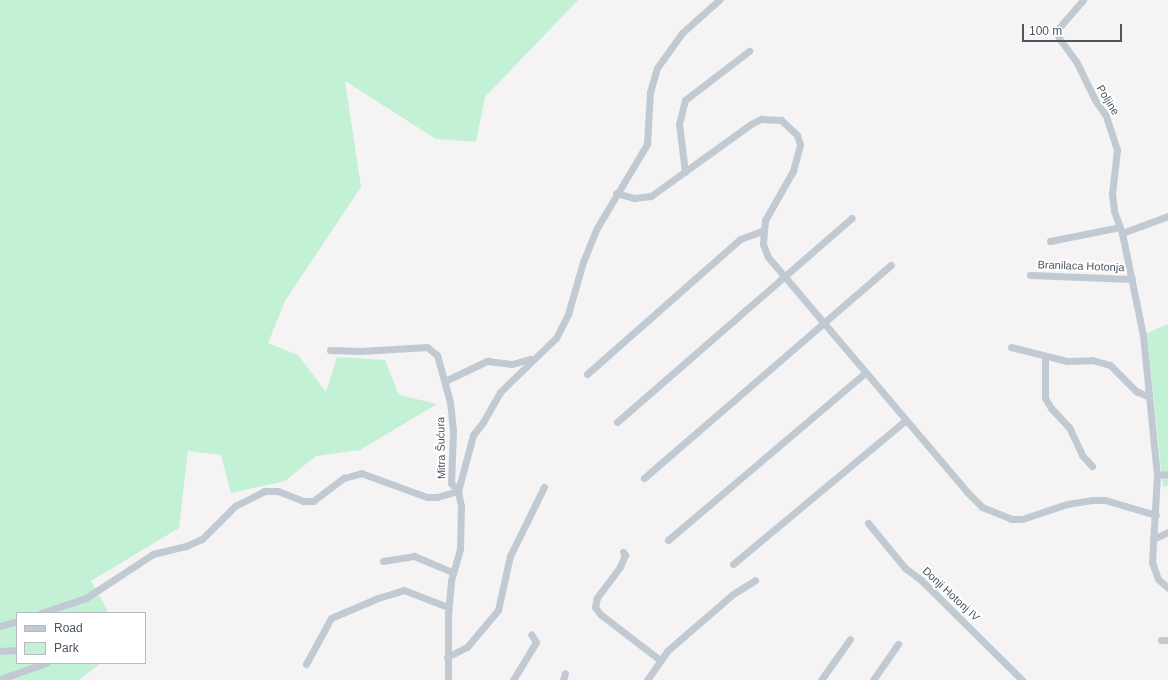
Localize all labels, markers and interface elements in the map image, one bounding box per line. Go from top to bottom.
scale bar [1024,16,1124,42]
text: 100 m [1029,24,1062,38]
street label: Poljine [1094,82,1122,118]
street label: Branilaca Hotonja [1037,258,1125,274]
street label: Mitra Šućura [434,417,448,479]
street label: Donji Hotonj IV [920,564,982,624]
legend [16,612,146,664]
text: Road [54,621,83,635]
text: Park [54,641,79,655]

